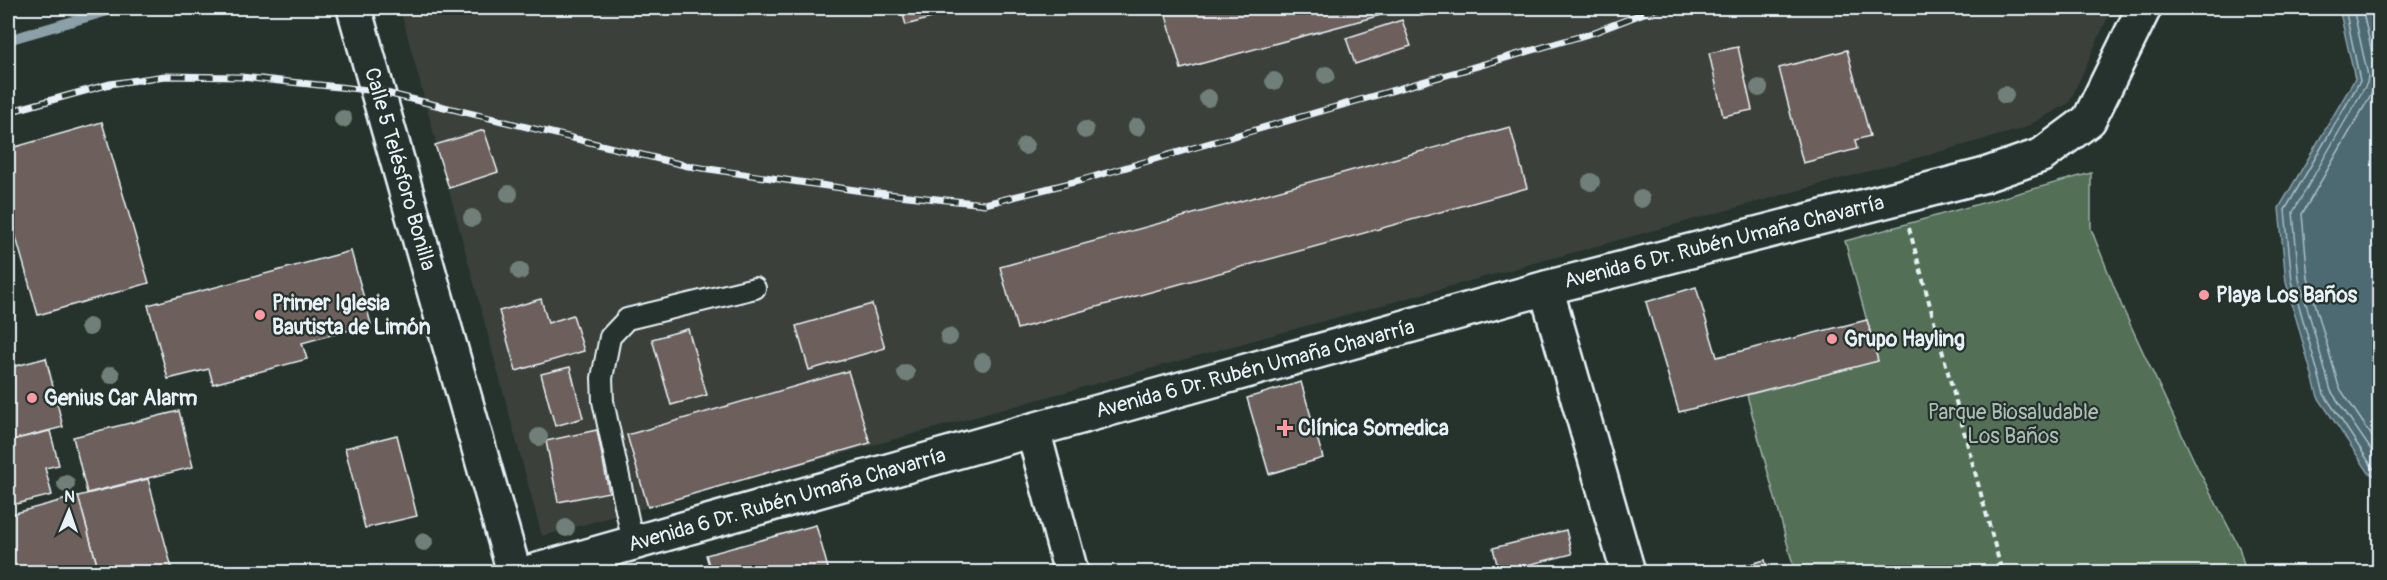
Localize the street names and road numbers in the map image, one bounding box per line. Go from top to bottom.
street label: Calle 5 Telésforo Bonilla [358,65,442,273]
street label: Avenida 6 Dr. Rubén Umaña Chavarría [1561,189,1887,295]
street label: Avenida 6 Dr. Rubén Umaña Chavarría [1093,313,1417,425]
street label: Avenida 6 Dr. Rubén Umaña Chavarría [625,442,949,558]

